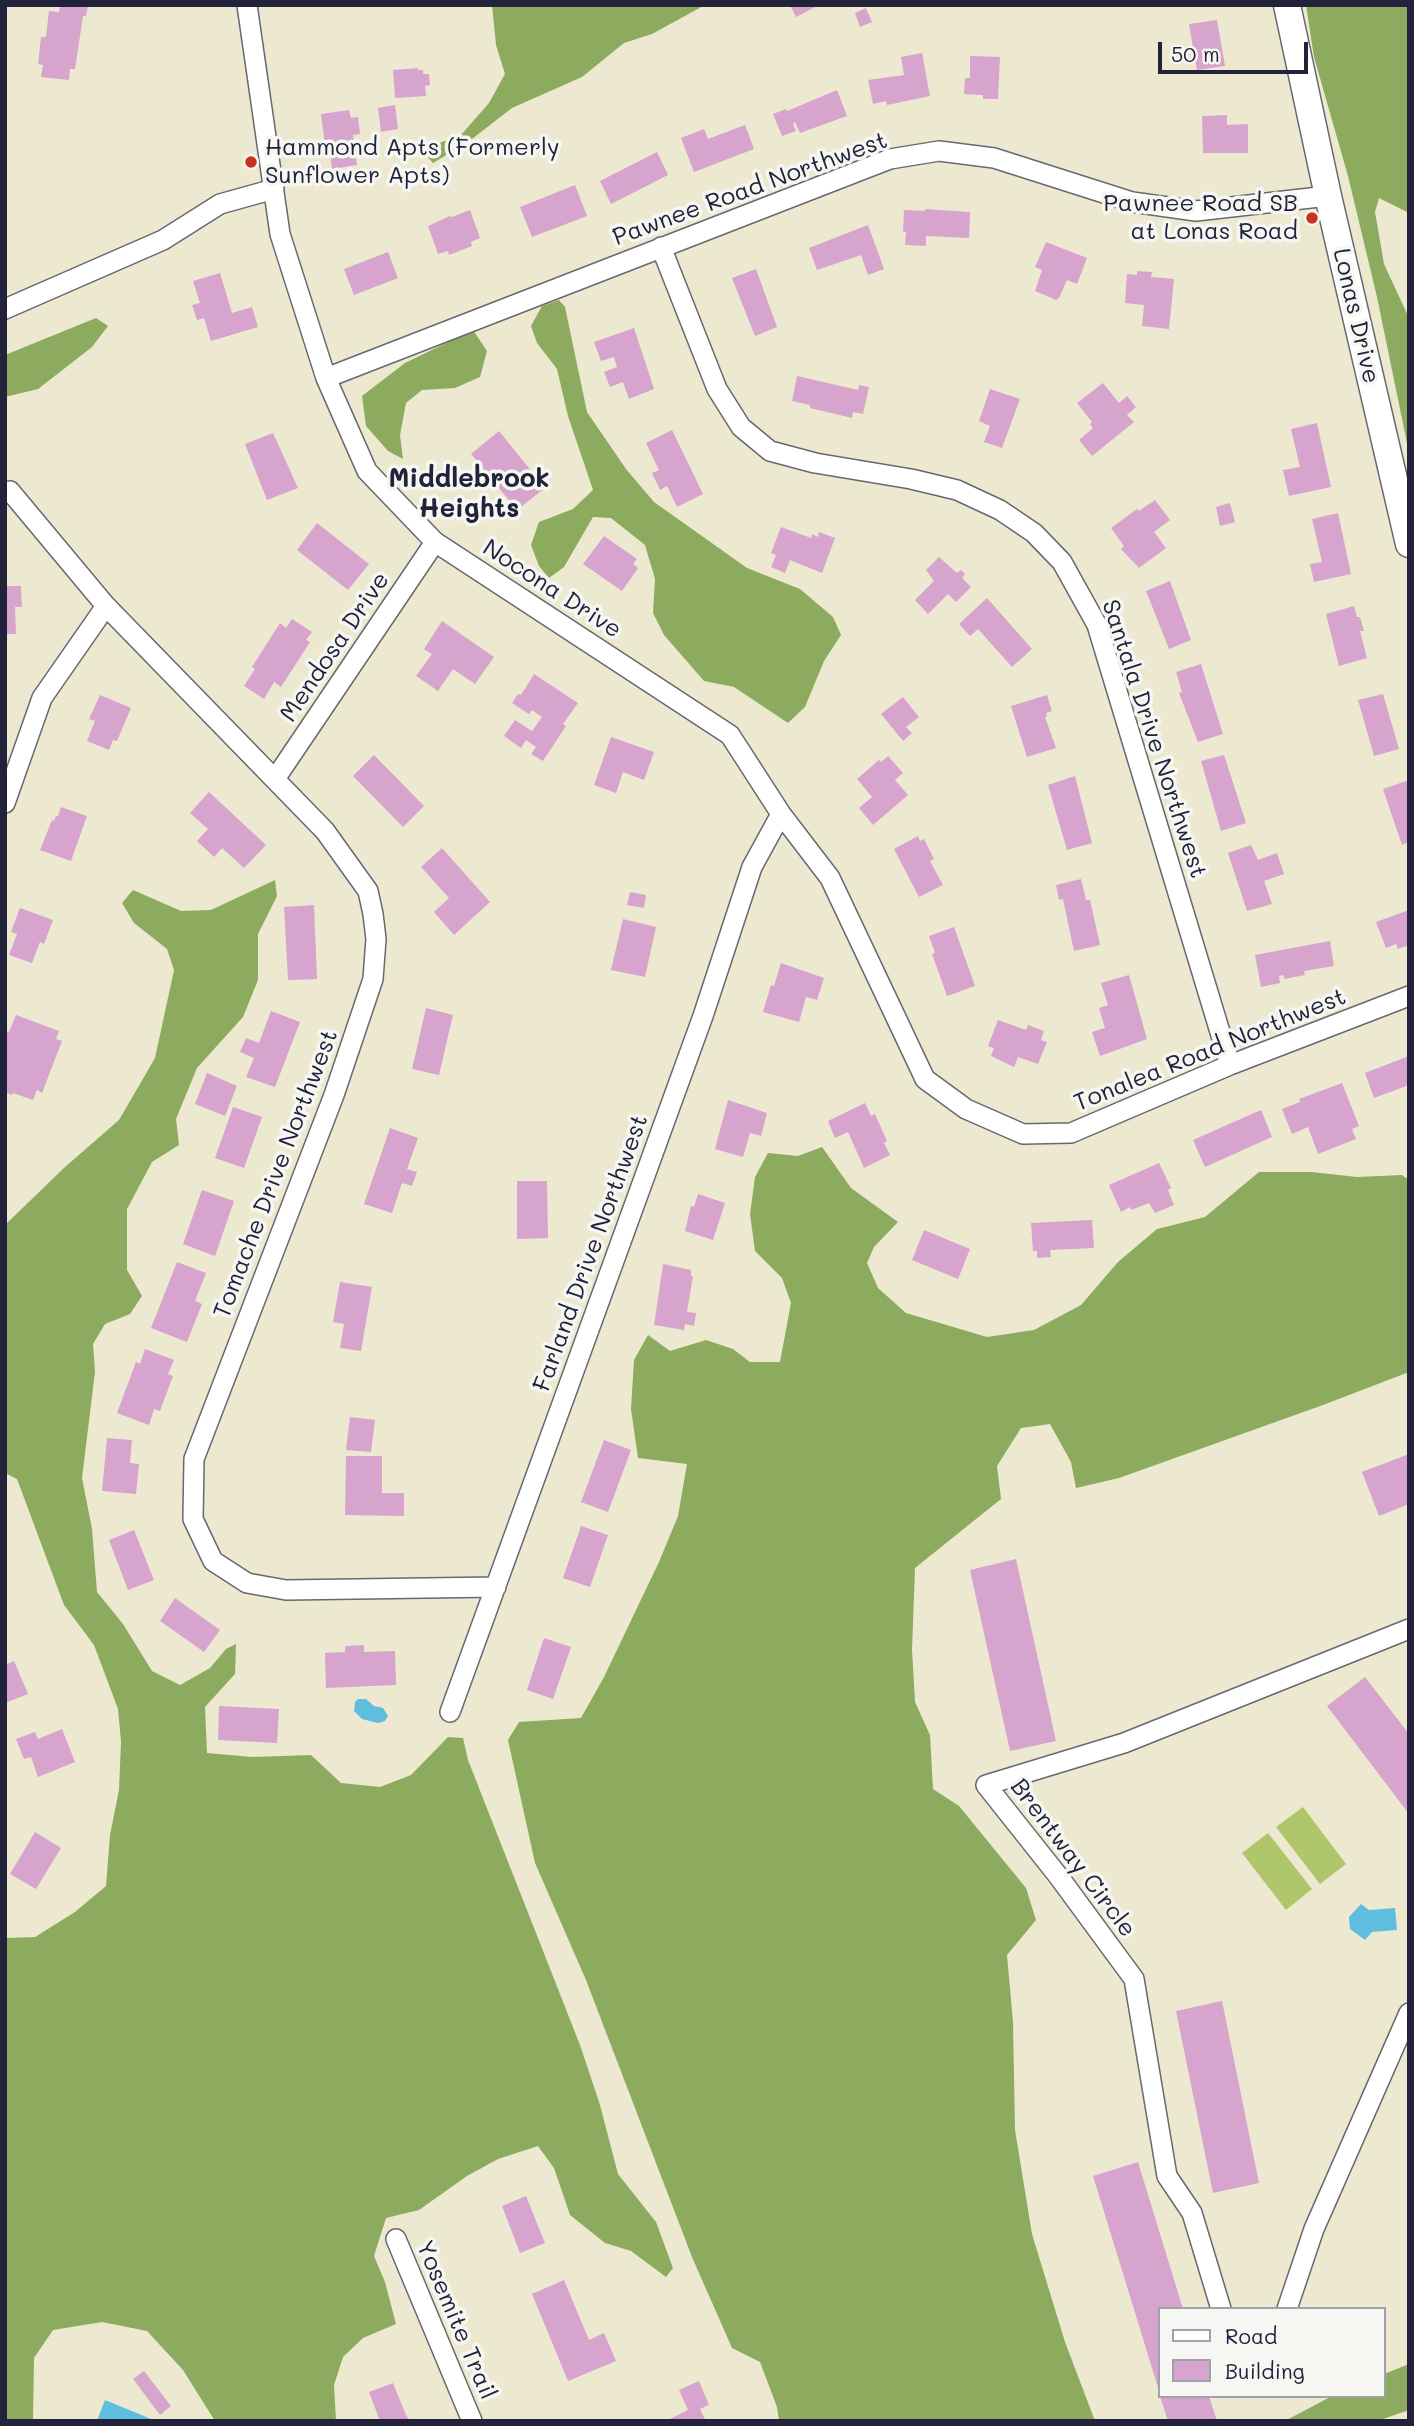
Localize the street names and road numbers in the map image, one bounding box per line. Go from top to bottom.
street label: Pawnee Road Northwest [609,126,891,252]
street label: Lonas Drive [1326,246,1386,386]
street label: Nocona Drive [477,533,627,645]
street label: Mendosa Drive [274,567,396,727]
street label: Santala Drive Northwest [1095,596,1213,882]
street label: Tonalea Road Northwest [1070,982,1350,1118]
street label: Tomache Drive Northwest [208,1026,344,1322]
street label: Farland Drive Northwest [527,1111,655,1395]
street label: Brentway Circle [1004,1773,1142,1943]
street label: Yosemite Trail [410,2236,502,2404]

